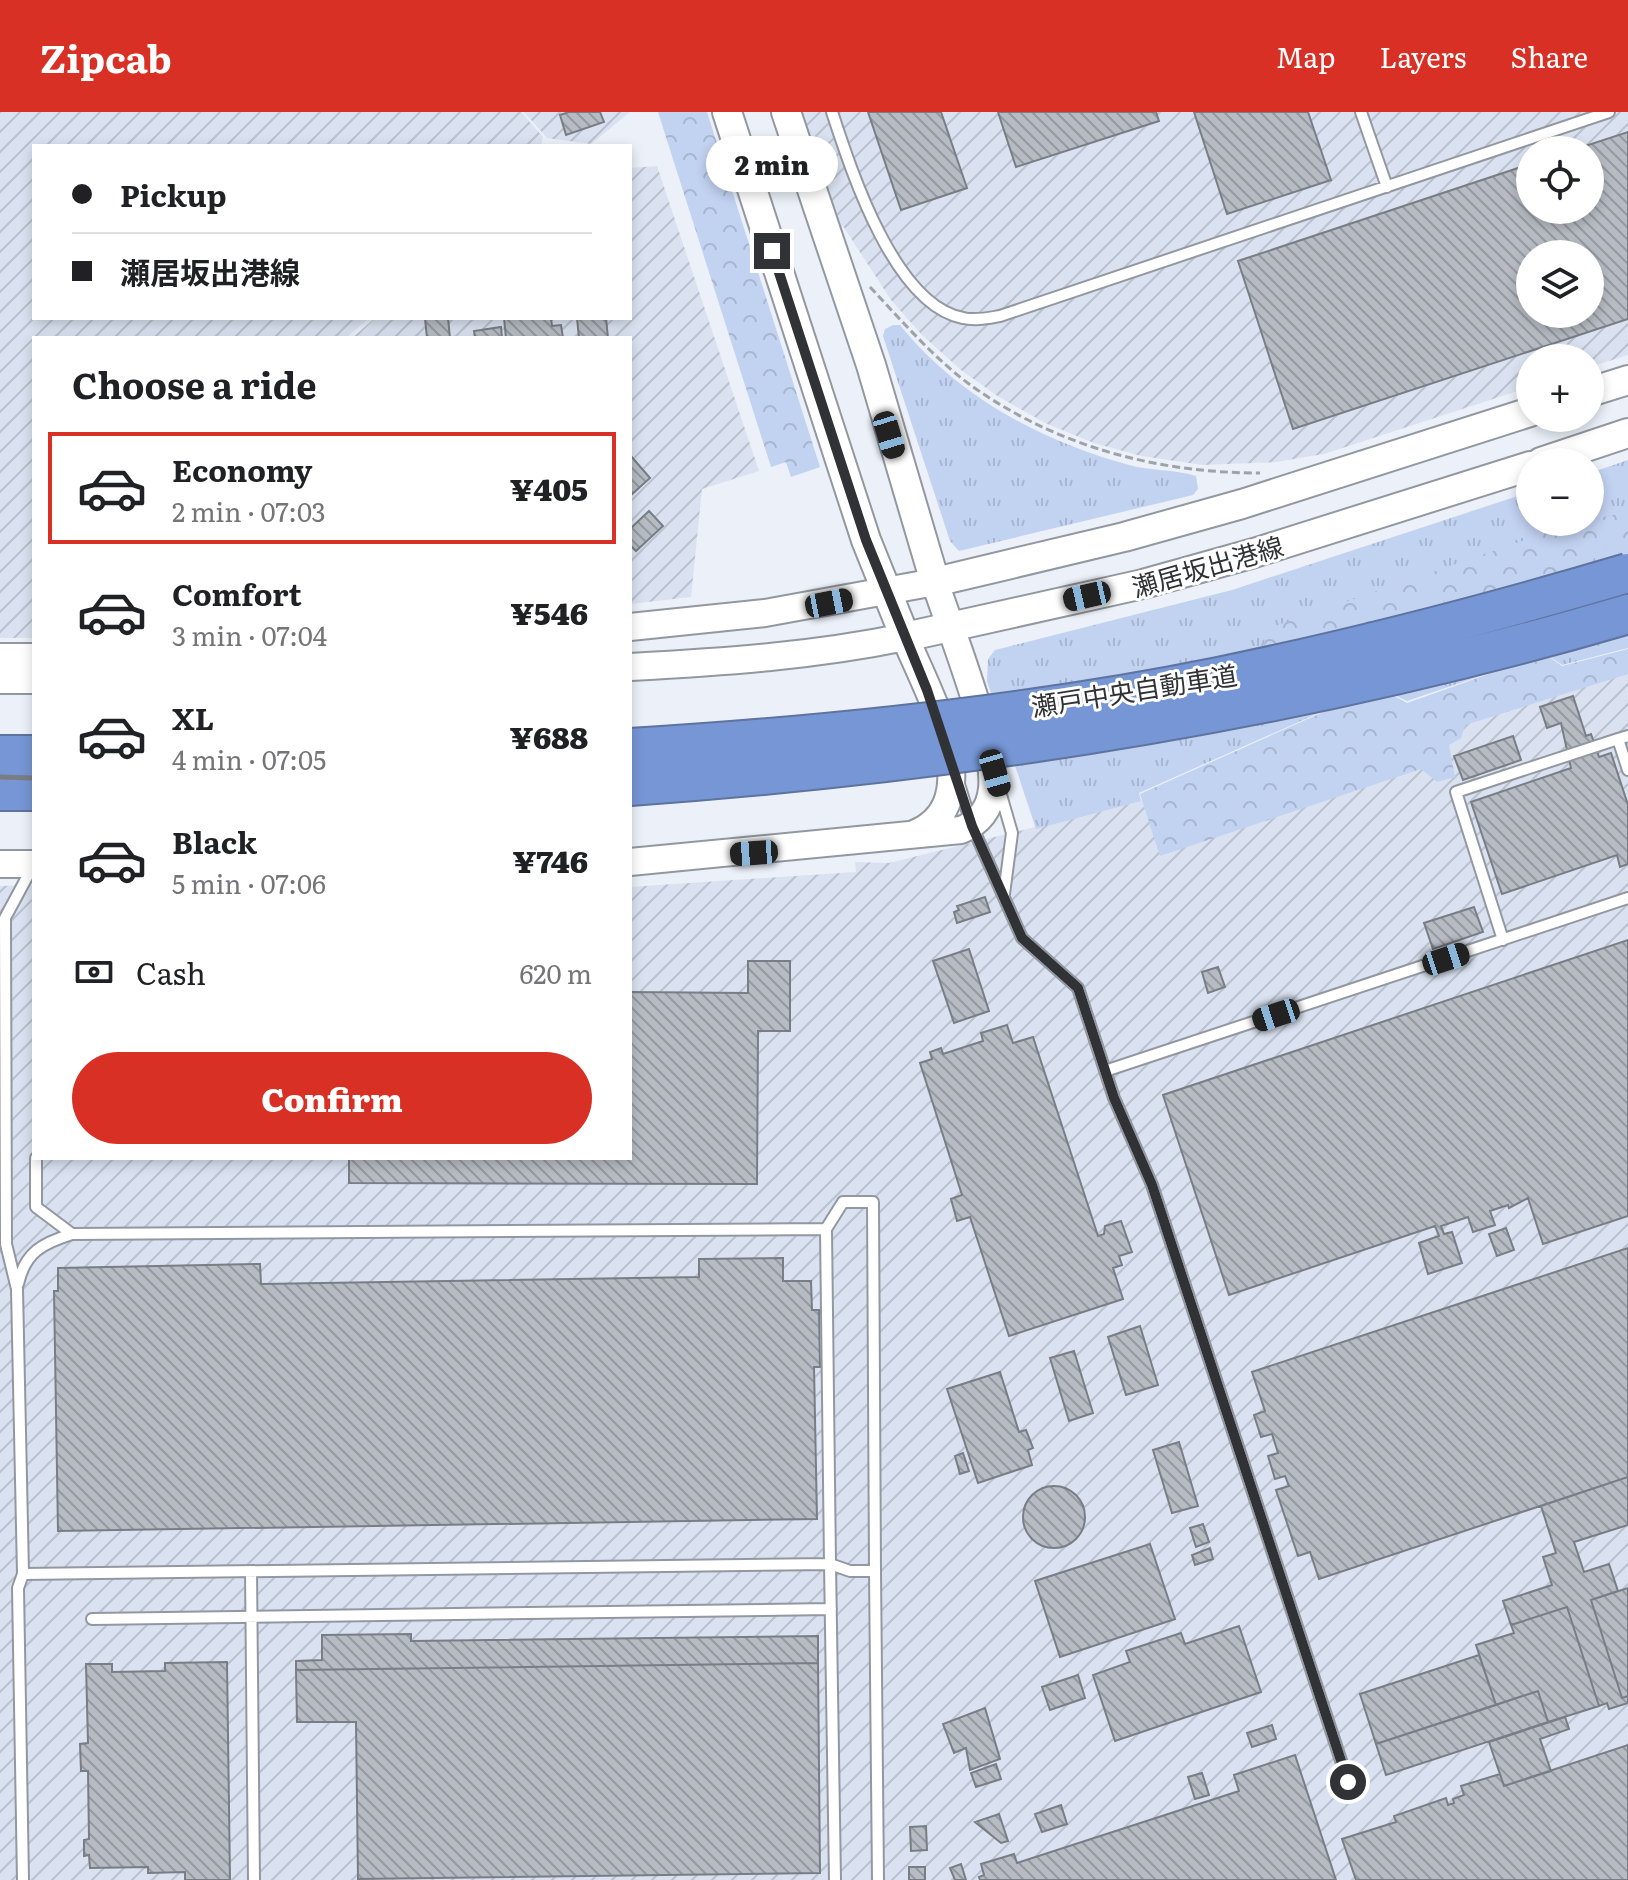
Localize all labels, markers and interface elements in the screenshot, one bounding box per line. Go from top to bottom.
text: Zipcab [40,28,172,85]
text: Map [1276,35,1335,77]
text: Layers [1379,35,1466,77]
text: Share [1510,35,1588,77]
callout: 2 min [706,135,838,191]
map controls [1516,136,1604,536]
button: locate [1516,136,1604,224]
text: 2 min [735,144,809,183]
text: Pickup [120,172,227,216]
route end [754,233,790,269]
button: layers [1516,240,1604,328]
text: 瀬居坂出港線 [120,249,300,293]
button: + [1516,344,1604,432]
text: Choose a ride [72,357,317,410]
car [871,409,907,461]
text: Economy [172,447,312,491]
button: − [1516,448,1604,536]
icon: car [76,452,148,524]
text: ¥405 [510,466,588,510]
text: 2 min · 07:03 [172,491,326,530]
street label: 瀬居坂出港線 [1127,525,1287,605]
text: Comfort [172,571,302,615]
icon: car [76,576,148,648]
car [1061,579,1113,613]
car [803,587,855,619]
text: ¥546 [510,590,588,634]
text: 3 min · 07:04 [172,615,327,654]
street label: 瀬戸中央自動車道 [1028,653,1240,725]
text: XL [172,695,214,739]
icon: car [76,700,148,772]
text: ¥688 [510,714,588,758]
text: 4 min · 07:05 [172,739,326,778]
car [977,747,1013,799]
text: Black [172,819,257,863]
icon: car [76,824,148,896]
text: ¥746 [513,838,588,882]
car [729,839,779,867]
text: 5 min · 07:06 [172,863,326,902]
car [1419,940,1473,978]
icon: cash [72,950,116,994]
text: Cash [136,950,206,994]
text: 620 m [519,953,592,992]
car [1249,996,1303,1034]
button: Confirm [72,1052,592,1144]
route start [1330,1764,1366,1800]

